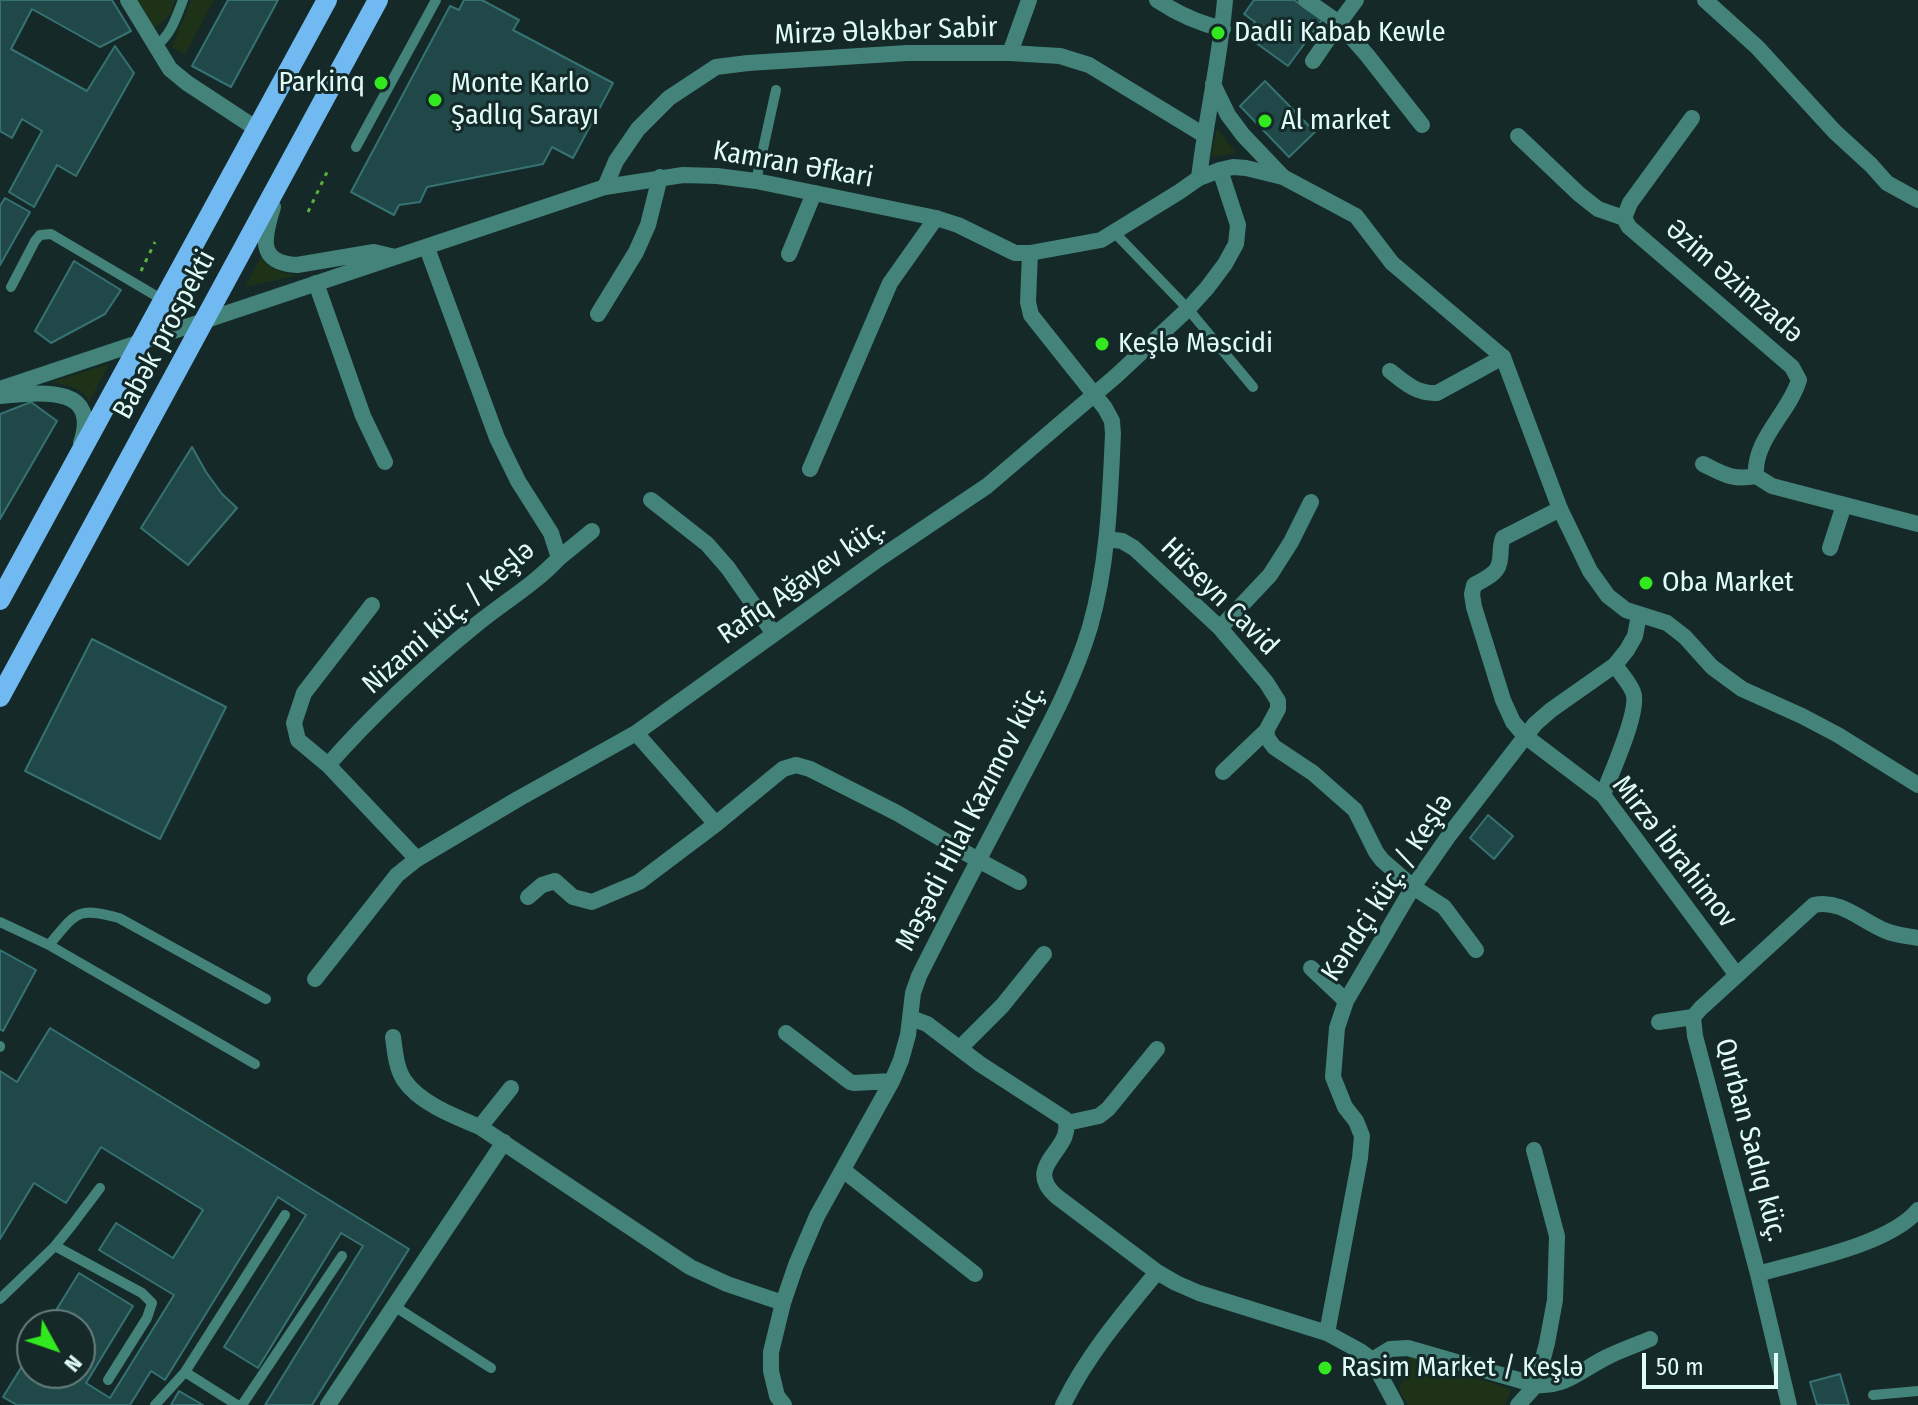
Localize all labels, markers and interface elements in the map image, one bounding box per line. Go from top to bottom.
street label: Mirzə Ələkbər Sabir [774,11,998,53]
place label: Dadli Kabab Kewle [1234,16,1446,50]
marker: Dadli Kabab Kewle [1209,24,1227,42]
place label: Parkinq [278,66,365,100]
place label: Monte Karlo Şadlıq Sarayı [451,67,599,133]
marker: Parkinq [372,74,390,92]
marker: Monte Karlo Şadlıq Sarayı [426,91,444,109]
place label: Al market [1281,104,1391,138]
marker: Al market [1256,112,1274,130]
street label: Kamran Əfkari [710,134,876,196]
street label: Əzim Əzimzadə [1658,213,1810,351]
street label: Babək prospekti [106,245,224,425]
place label: Keşlə Məscidi [1118,327,1273,361]
marker: Keşlə Məscidi [1093,335,1111,353]
street label: Rafiq Ağayev küç. [712,512,892,652]
street label: Hüseyn Cavid [1153,531,1285,663]
street label: Nizami küç. / Keşlə [356,534,542,702]
place label: Oba Market [1662,566,1794,600]
marker: Oba Market [1637,574,1655,592]
street label: Məşədi Hilal Kazımov küç. [889,679,1053,957]
street label: Mirzə İbrahimov [1604,769,1744,935]
street label: Kəndçi küç. / Keşlə [1315,788,1461,988]
street label: Qurban Sadıq küç. [1707,1035,1793,1245]
north arrow [16,1309,96,1389]
scale bar [1646,1337,1782,1387]
text: N [59,1350,88,1377]
place label: Rasim Market / Keşlə [1341,1351,1584,1385]
text: 50 m [1656,1353,1704,1381]
marker: Rasim Market / Keşlə [1316,1359,1334,1377]

